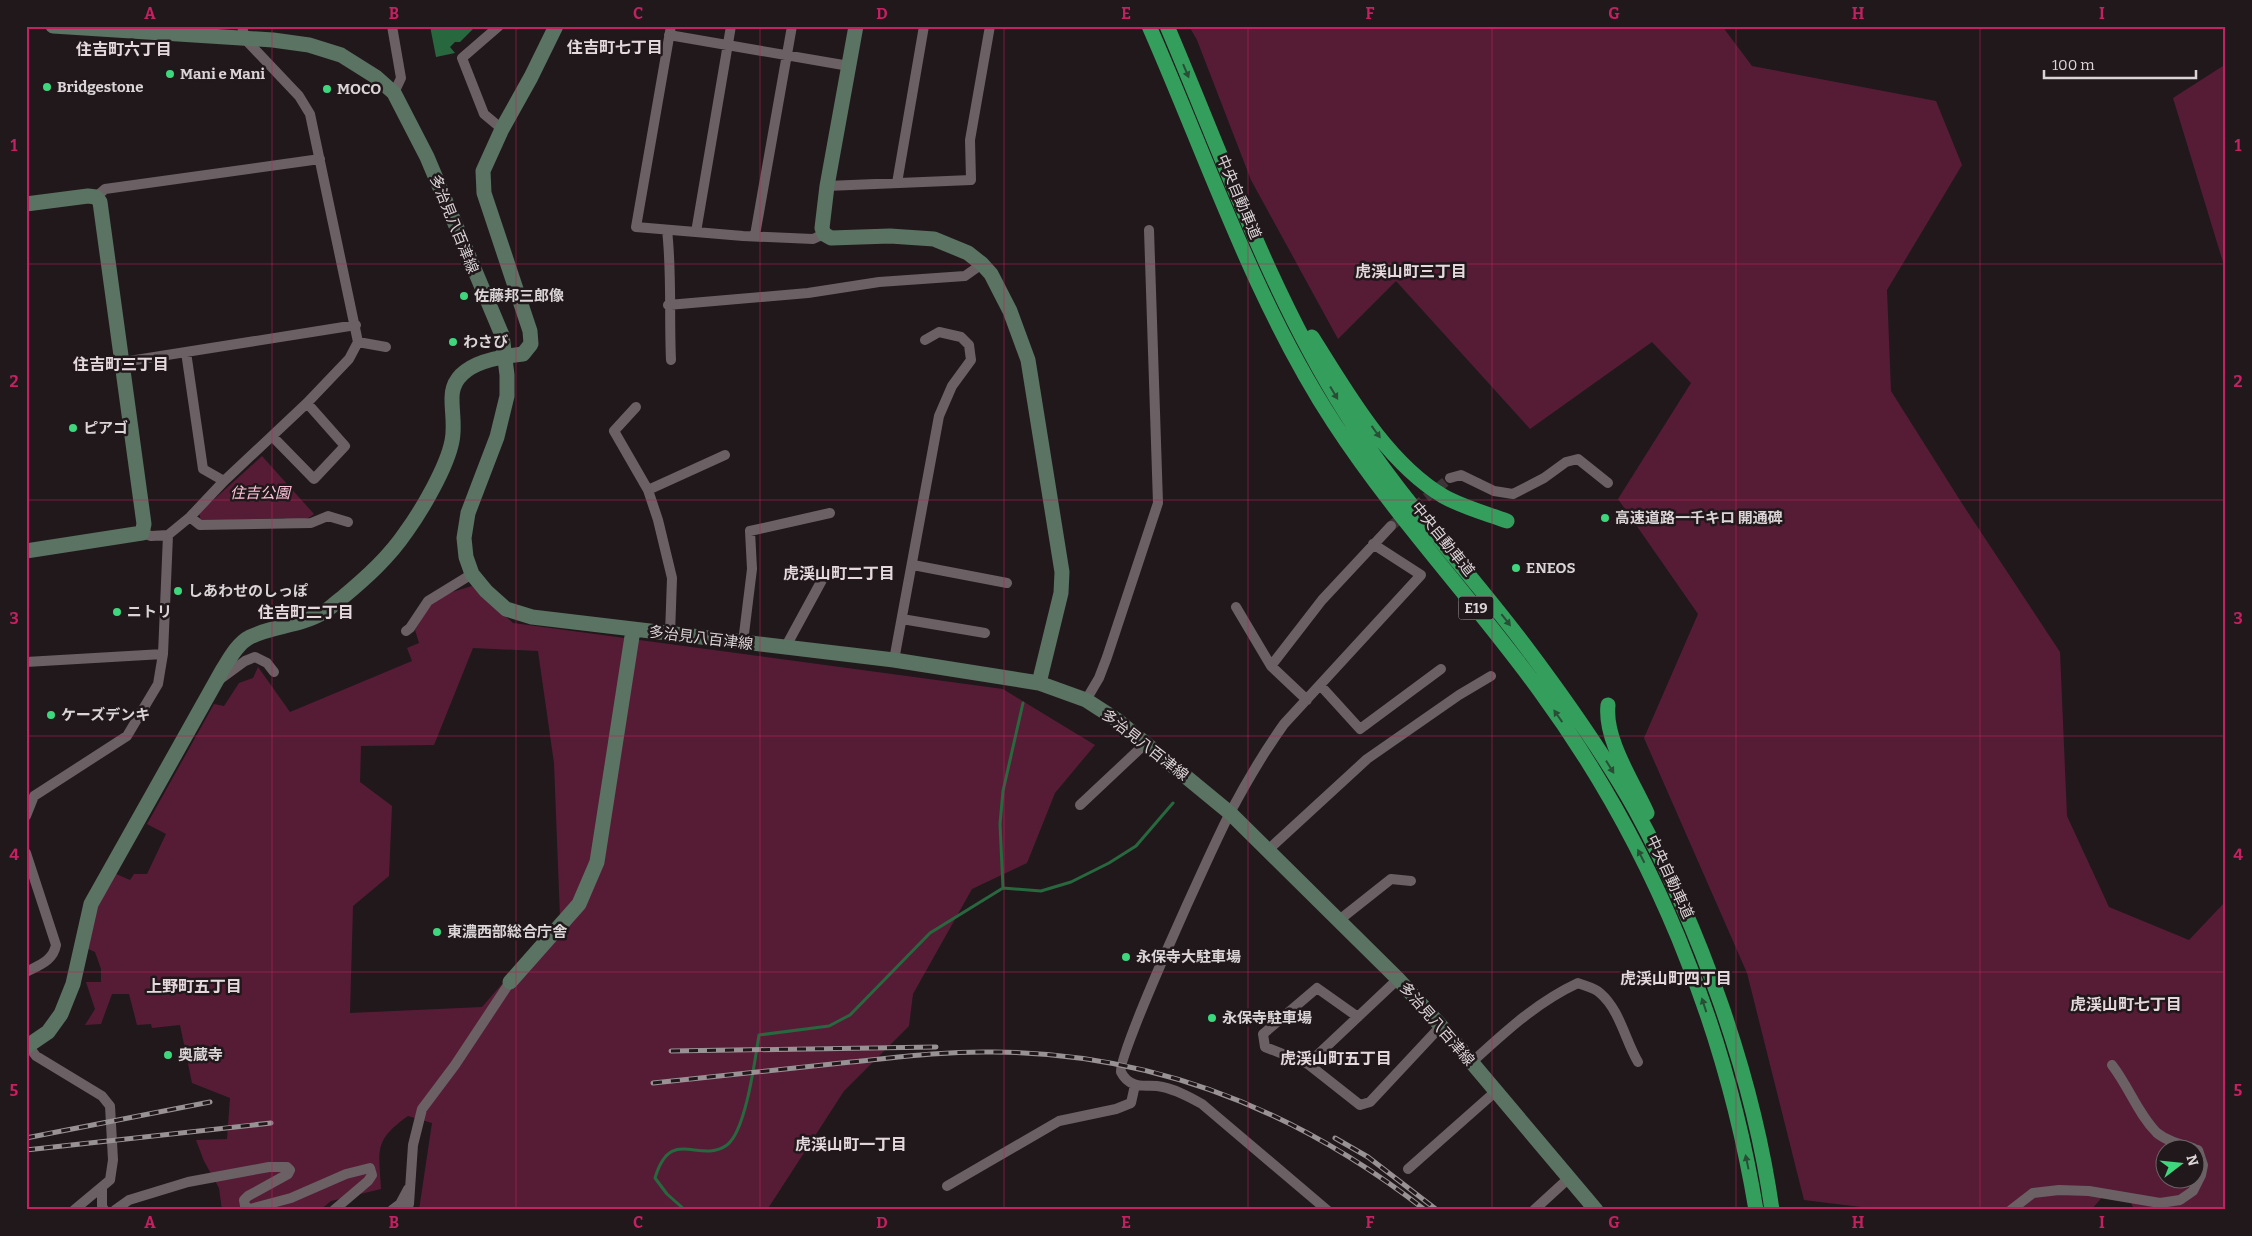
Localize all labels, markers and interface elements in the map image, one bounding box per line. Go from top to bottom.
text: A [144,4,156,23]
text: B [389,4,399,23]
text: C [633,4,643,23]
text: D [876,4,888,23]
text: E [1121,4,1131,23]
text: F [1366,4,1375,23]
text: G [1608,4,1620,23]
text: H [1852,4,1865,23]
text: I [2099,4,2105,23]
district label: 住吉町七丁目 [566,38,663,57]
district label: 住吉町六丁目 [75,40,172,59]
scale bar [2044,48,2197,80]
text: 100 m [2052,56,2095,74]
one-way arrow [1183,64,1191,78]
place label: Mani e Mani [180,65,265,83]
marker: Mani e Mani [164,68,176,80]
place label: Bridgestone [57,78,143,96]
place label: MOCO [337,80,381,98]
marker: Bridgestone [41,81,53,93]
marker: MOCO [321,83,333,95]
text: 1 [11,136,18,155]
text: 1 [2235,136,2242,155]
street label: 中央自動車道 [1213,152,1265,242]
street label: 多治見八百津線 [426,172,482,276]
district label: 虎渓山町三丁目 [1355,262,1467,281]
place label: 佐藤邦三郎像 [474,287,564,305]
marker: 佐藤邦三郎像 [458,290,470,302]
place label: わさび [463,333,508,351]
marker: わさび [447,336,459,348]
district label: 住吉町三丁目 [72,355,169,374]
text: 2 [9,372,19,391]
text: 2 [2233,372,2243,391]
one-way arrow [1329,387,1338,400]
place label: ピアゴ [83,419,128,437]
marker: ピアゴ [67,422,79,434]
one-way arrow [1371,425,1381,439]
park label: 住吉公園 [230,484,292,502]
street label: 中央自動車道 [1408,498,1478,580]
place label: 高速道路一千キロ 開通碑 [1615,509,1783,527]
marker: 高速道路一千キロ 開通碑 [1599,512,1611,524]
place label: ENEOS [1526,559,1575,577]
marker: ENEOS [1510,562,1522,574]
district label: 虎渓山町二丁目 [783,564,895,583]
place label: しあわせのしっぽ [188,582,308,600]
marker: しあわせのしっぽ [172,585,184,597]
road number: E19 [1458,596,1494,620]
place label: ニトリ [127,603,172,621]
district label: 住吉町二丁目 [257,603,354,622]
marker: ニトリ [111,606,123,618]
text: 3 [9,609,19,628]
text: 3 [2233,609,2243,628]
one-way arrow [1500,614,1511,627]
street label: 多治見八百津線 [648,623,754,653]
place label: ケーズデンキ [61,706,150,724]
street label: 多治見八百津線 [1098,706,1192,784]
marker: ケーズデンキ [45,709,57,721]
one-way arrow [1553,709,1563,723]
one-way arrow [1605,761,1614,774]
street label: 中央自動車道 [1643,832,1697,922]
text: 4 [9,845,19,864]
text: 4 [2233,845,2243,864]
one-way arrow [1637,848,1645,863]
place label: 東濃西部総合庁舎 [447,923,568,941]
marker: 東濃西部総合庁舎 [431,926,443,938]
place label: 永保寺大駐車場 [1136,948,1241,966]
marker: 永保寺大駐車場 [1120,951,1132,963]
district label: 虎渓山町四丁目 [1620,969,1732,988]
district label: 上野町五丁目 [146,977,242,996]
street label: 多治見八百津線 [1396,978,1478,1070]
district label: 虎渓山町七丁目 [2070,995,2182,1014]
one-way arrow [1700,997,1708,1012]
place label: 永保寺駐車場 [1222,1009,1312,1027]
marker: 永保寺駐車場 [1206,1012,1218,1024]
place label: 奥蔵寺 [178,1046,223,1064]
marker: 奥蔵寺 [162,1049,174,1061]
district label: 虎渓山町五丁目 [1280,1049,1392,1068]
text: 5 [10,1081,19,1100]
text: 5 [2234,1081,2243,1100]
district label: 虎渓山町一丁目 [795,1135,907,1154]
north arrow [2154,1138,2204,1188]
text: N [2182,1153,2202,1168]
one-way arrow [1743,1154,1751,1169]
text: A [144,1213,156,1232]
text: B [389,1213,399,1232]
text: C [633,1213,643,1232]
text: D [876,1213,888,1232]
text: E [1121,1213,1131,1232]
text: F [1366,1213,1375,1232]
text: G [1608,1213,1620,1232]
text: H [1852,1213,1865,1232]
text: I [2099,1213,2105,1232]

